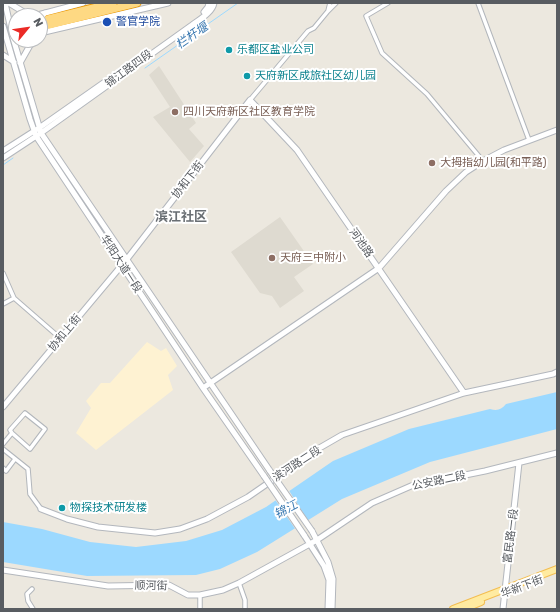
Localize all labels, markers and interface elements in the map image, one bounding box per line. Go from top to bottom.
north arrow [8,8,48,48]
place label: 警官学院 [116,15,160,29]
text: N [30,16,46,29]
marker: 警官学院 [101,16,113,28]
water label: 栏杆堰 [173,20,211,52]
place label: 乐都区盐业公司 [237,43,314,57]
marker: 乐都区盐业公司 [224,45,234,55]
street label: 锦江路四段 [103,47,155,91]
place label: 天府新区成旅社区幼儿园 [255,69,376,83]
marker: 天府新区成旅社区幼儿园 [242,71,252,81]
place label: 四川天府新区社区教育学院 [183,105,315,119]
marker: 四川天府新区社区教育学院 [170,107,180,117]
place label: 大拇指幼儿园(和平路) [440,156,546,170]
marker: 大拇指幼儿园(和平路) [427,158,437,168]
street label: 协和下街 [169,159,207,201]
district label: 滨江社区 [155,209,207,225]
street label: 河池路 [346,226,376,260]
street label: 华阳大道一段 [97,233,145,295]
place label: 天府三中附小 [280,251,346,265]
marker: 天府三中附小 [267,253,277,263]
street label: 协和上街 [46,312,84,354]
street label: 滨河路二段 [270,443,324,485]
street label: 公安路二段 [411,469,467,493]
water label: 锦江 [272,498,300,522]
place label: 物探技术研发楼 [70,501,147,515]
marker: 物探技术研发楼 [57,503,67,513]
street label: 富民路一段 [501,508,521,564]
street label: 华新下街 [499,573,545,601]
street label: 顺河街 [134,579,168,593]

